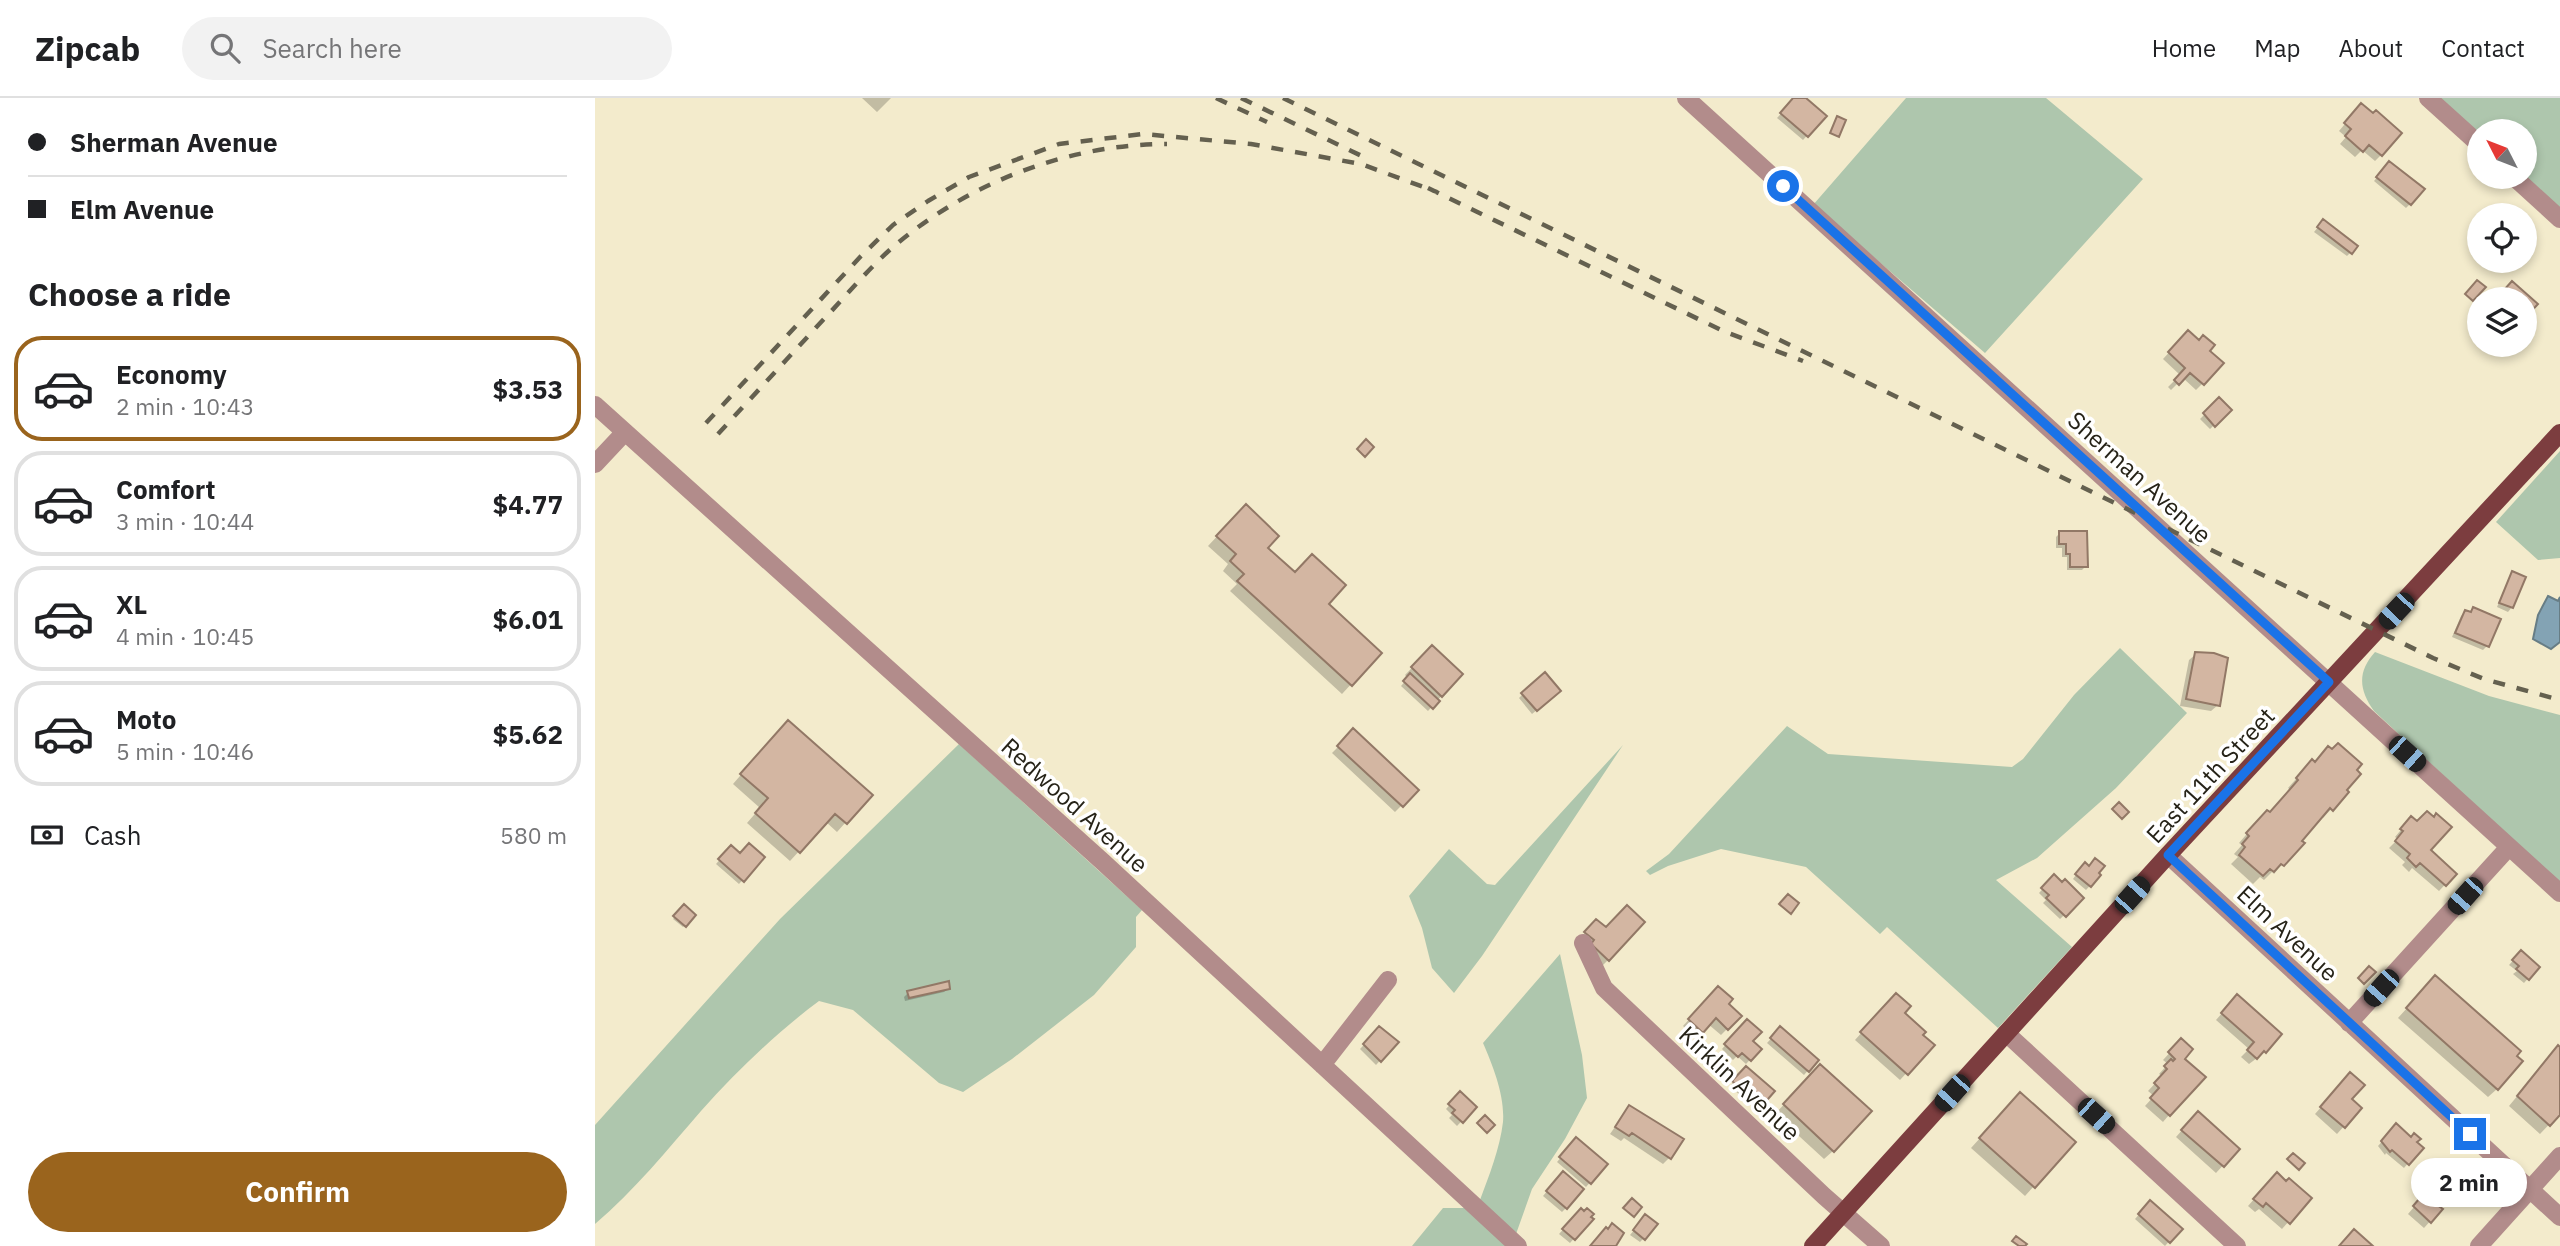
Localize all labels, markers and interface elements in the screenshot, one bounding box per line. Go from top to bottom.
search box [182,17,672,80]
text: Zipcab [35,27,140,70]
icon: search [206,29,244,67]
text: Search here [262,31,402,65]
text: Home [2152,32,2216,64]
text: Map [2254,32,2300,64]
text: About [2338,32,2403,64]
text: Contact [2441,32,2525,64]
north arrow [2467,119,2537,189]
map controls [2467,119,2537,357]
text: Sherman Avenue [70,125,278,159]
route start [1767,170,1799,202]
text: Elm Avenue [70,192,214,226]
button: locate [2467,203,2537,273]
text: Choose a ride [28,273,231,315]
button: layers [2467,287,2537,357]
icon: car [32,357,95,420]
text: Economy [116,357,227,391]
text: $3.53 [493,372,563,406]
text: 2 min · 10:43 [116,391,254,421]
street label: Sherman Avenue [2061,404,2219,550]
icon: car [32,472,95,535]
text: Comfort [116,472,215,506]
text: $4.77 [493,487,563,521]
text: 3 min · 10:44 [116,506,254,536]
icon: car [32,587,95,650]
text: XL [116,587,147,621]
car [2374,588,2419,634]
text: $6.01 [493,602,563,636]
text: 4 min · 10:45 [116,621,254,651]
street label: East 11th Street [2139,700,2281,850]
icon: car [32,702,95,765]
text: Moto [116,702,176,736]
text: $5.62 [493,717,563,751]
street label: Redwood Avenue [995,731,1155,879]
car [2385,732,2430,776]
text: 5 min · 10:46 [116,736,254,766]
icon: cash [28,816,66,854]
text: Cash [84,818,141,852]
text: 580 m [500,820,567,850]
car [2111,872,2154,918]
car [2444,873,2487,919]
street label: Elm Avenue [2231,878,2345,988]
car [2360,965,2403,1011]
street label: Kirklin Avenue [1673,1019,1807,1147]
car [1931,1070,1974,1116]
car [2074,1094,2119,1138]
route end [2454,1118,2486,1150]
button: Confirm [28,1152,567,1232]
callout: 2 min [2412,1158,2528,1208]
text: 2 min [2439,1167,2499,1197]

